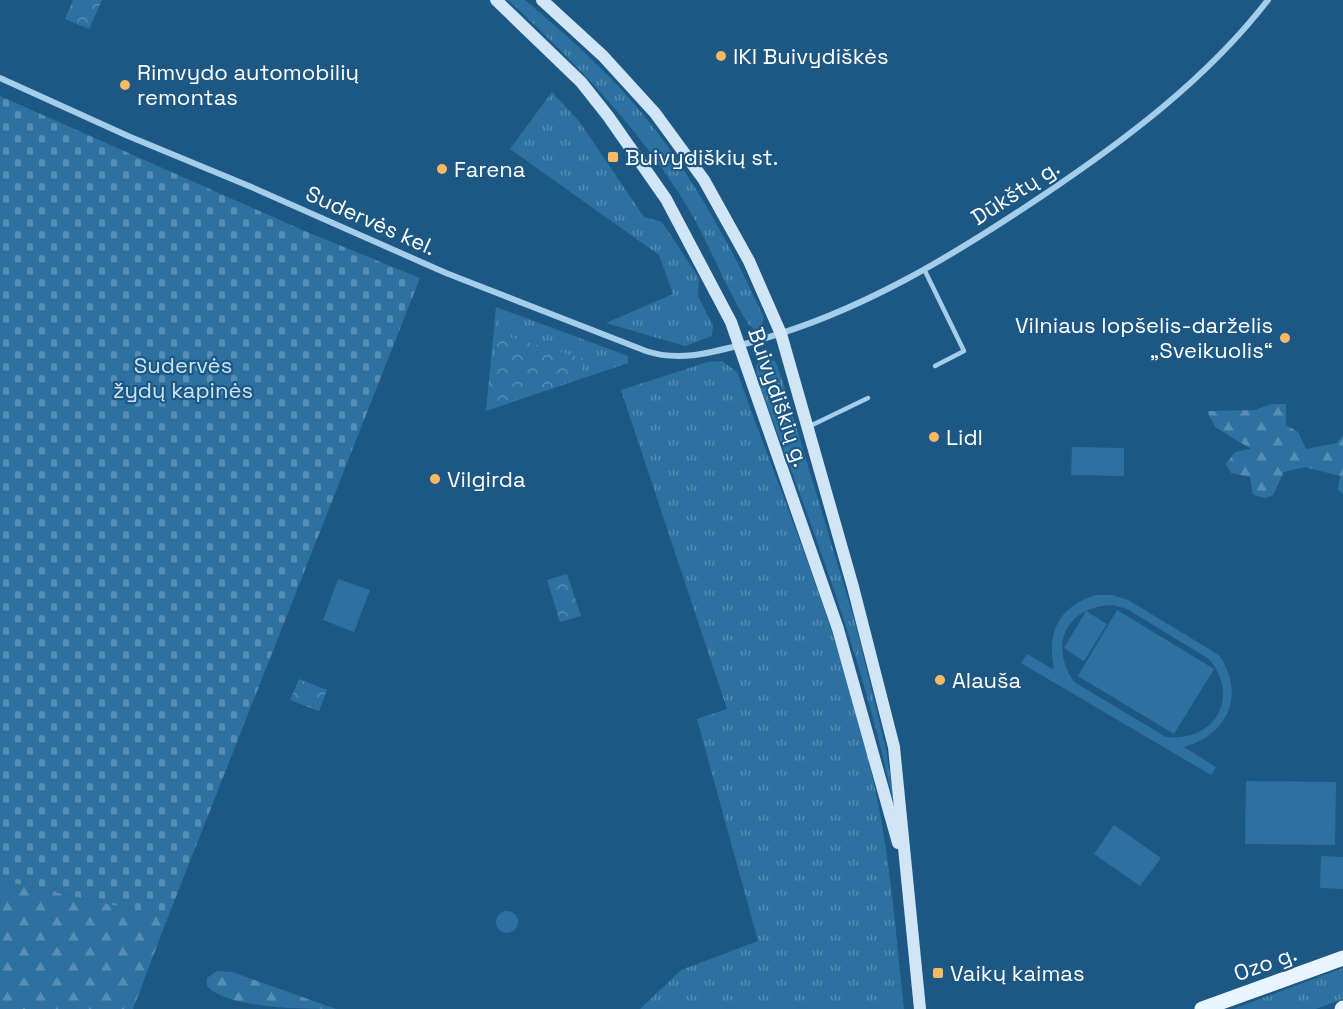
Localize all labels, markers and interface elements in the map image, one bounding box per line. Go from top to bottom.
place label: IKI Buivydiškės [733,42,889,70]
marker: IKI Buivydiškės [714,49,728,63]
place label: Rimvydo automobilių remontas [137,58,359,111]
marker: Rimvydo automobilių remontas [118,78,132,92]
place label: Buivydiškių st. [625,143,778,171]
marker: Buivydiškių st. [606,150,620,164]
street label: Dūkštų g. [965,153,1065,231]
place label: Farena [454,155,526,183]
marker: Farena [435,162,449,176]
street label: Sudervės kel. [302,179,440,261]
place label: Vilniaus lopšelis-darželis „Sveikuolis“ [1015,311,1273,364]
street label: Buivydiškių g. [742,323,816,471]
marker: Vilniaus lopšelis-darželis „Sveikuolis“ [1278,331,1292,345]
park label: Sudervės žydų kapinės [113,351,253,404]
place label: Lidl [946,423,983,451]
marker: Lidl [927,430,941,444]
place label: Vilgirda [447,465,526,493]
marker: Vilgirda [428,472,442,486]
place label: Alauša [952,666,1022,694]
marker: Alauša [933,673,947,687]
street label: Ozo g. [1230,939,1300,987]
place label: Vaikų kaimas [950,959,1085,987]
marker: Vaikų kaimas [931,966,945,980]

